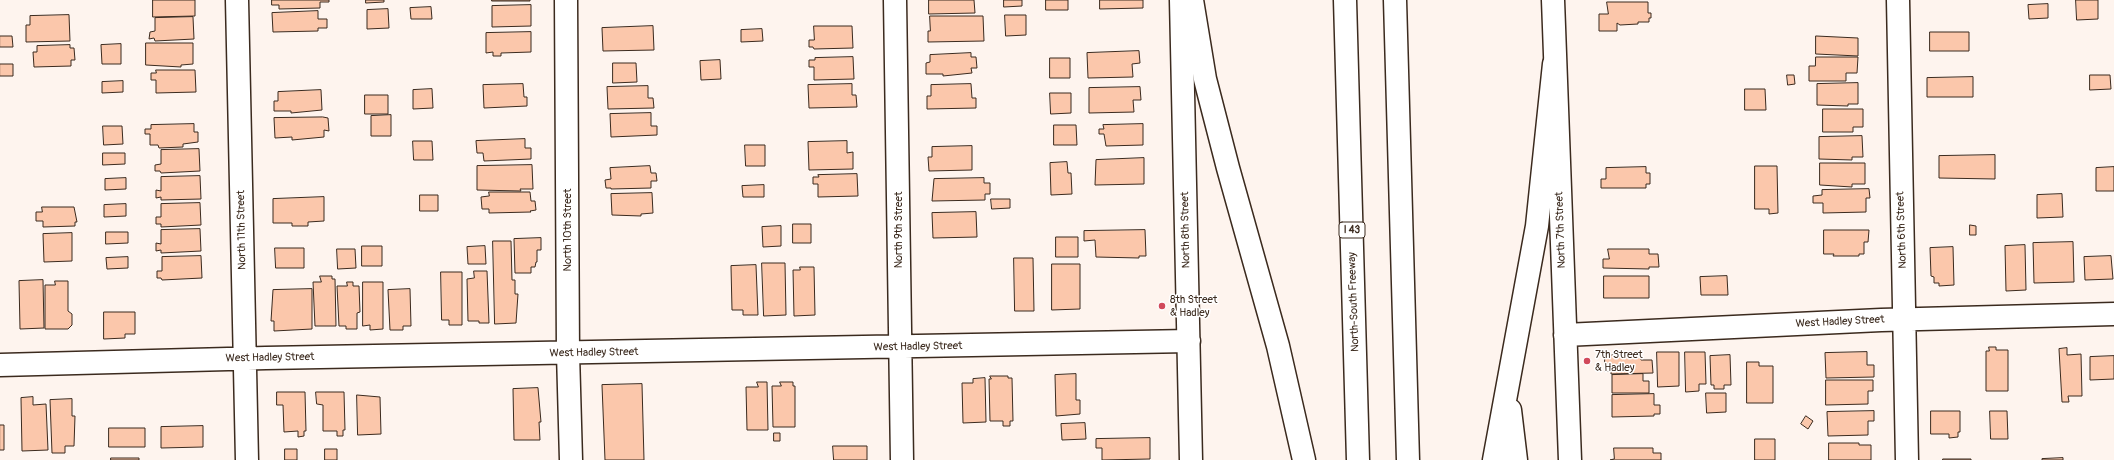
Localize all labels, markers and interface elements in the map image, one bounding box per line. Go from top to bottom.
street label: North 10th Street [561,189,575,271]
street label: North 11th Street [235,190,249,270]
street label: North 7th Street [1553,191,1569,269]
street label: North 6th Street [1894,191,1910,269]
street label: North 9th Street [892,192,906,268]
street label: North 8th Street [1179,192,1193,268]
road number: I 43 [1339,222,1365,238]
street label: North-South Freeway [1346,252,1362,352]
place label: 8th Street & Hadley [1170,293,1217,319]
marker: 8th Street & Hadley [1157,301,1167,311]
street label: West Hadley Street [1795,313,1885,331]
street label: West Hadley Street [873,340,963,354]
street label: West Hadley Street [549,346,639,360]
place label: 7th Street & Hadley [1595,348,1643,374]
street label: West Hadley Street [225,351,315,365]
marker: 7th Street & Hadley [1582,356,1592,366]

